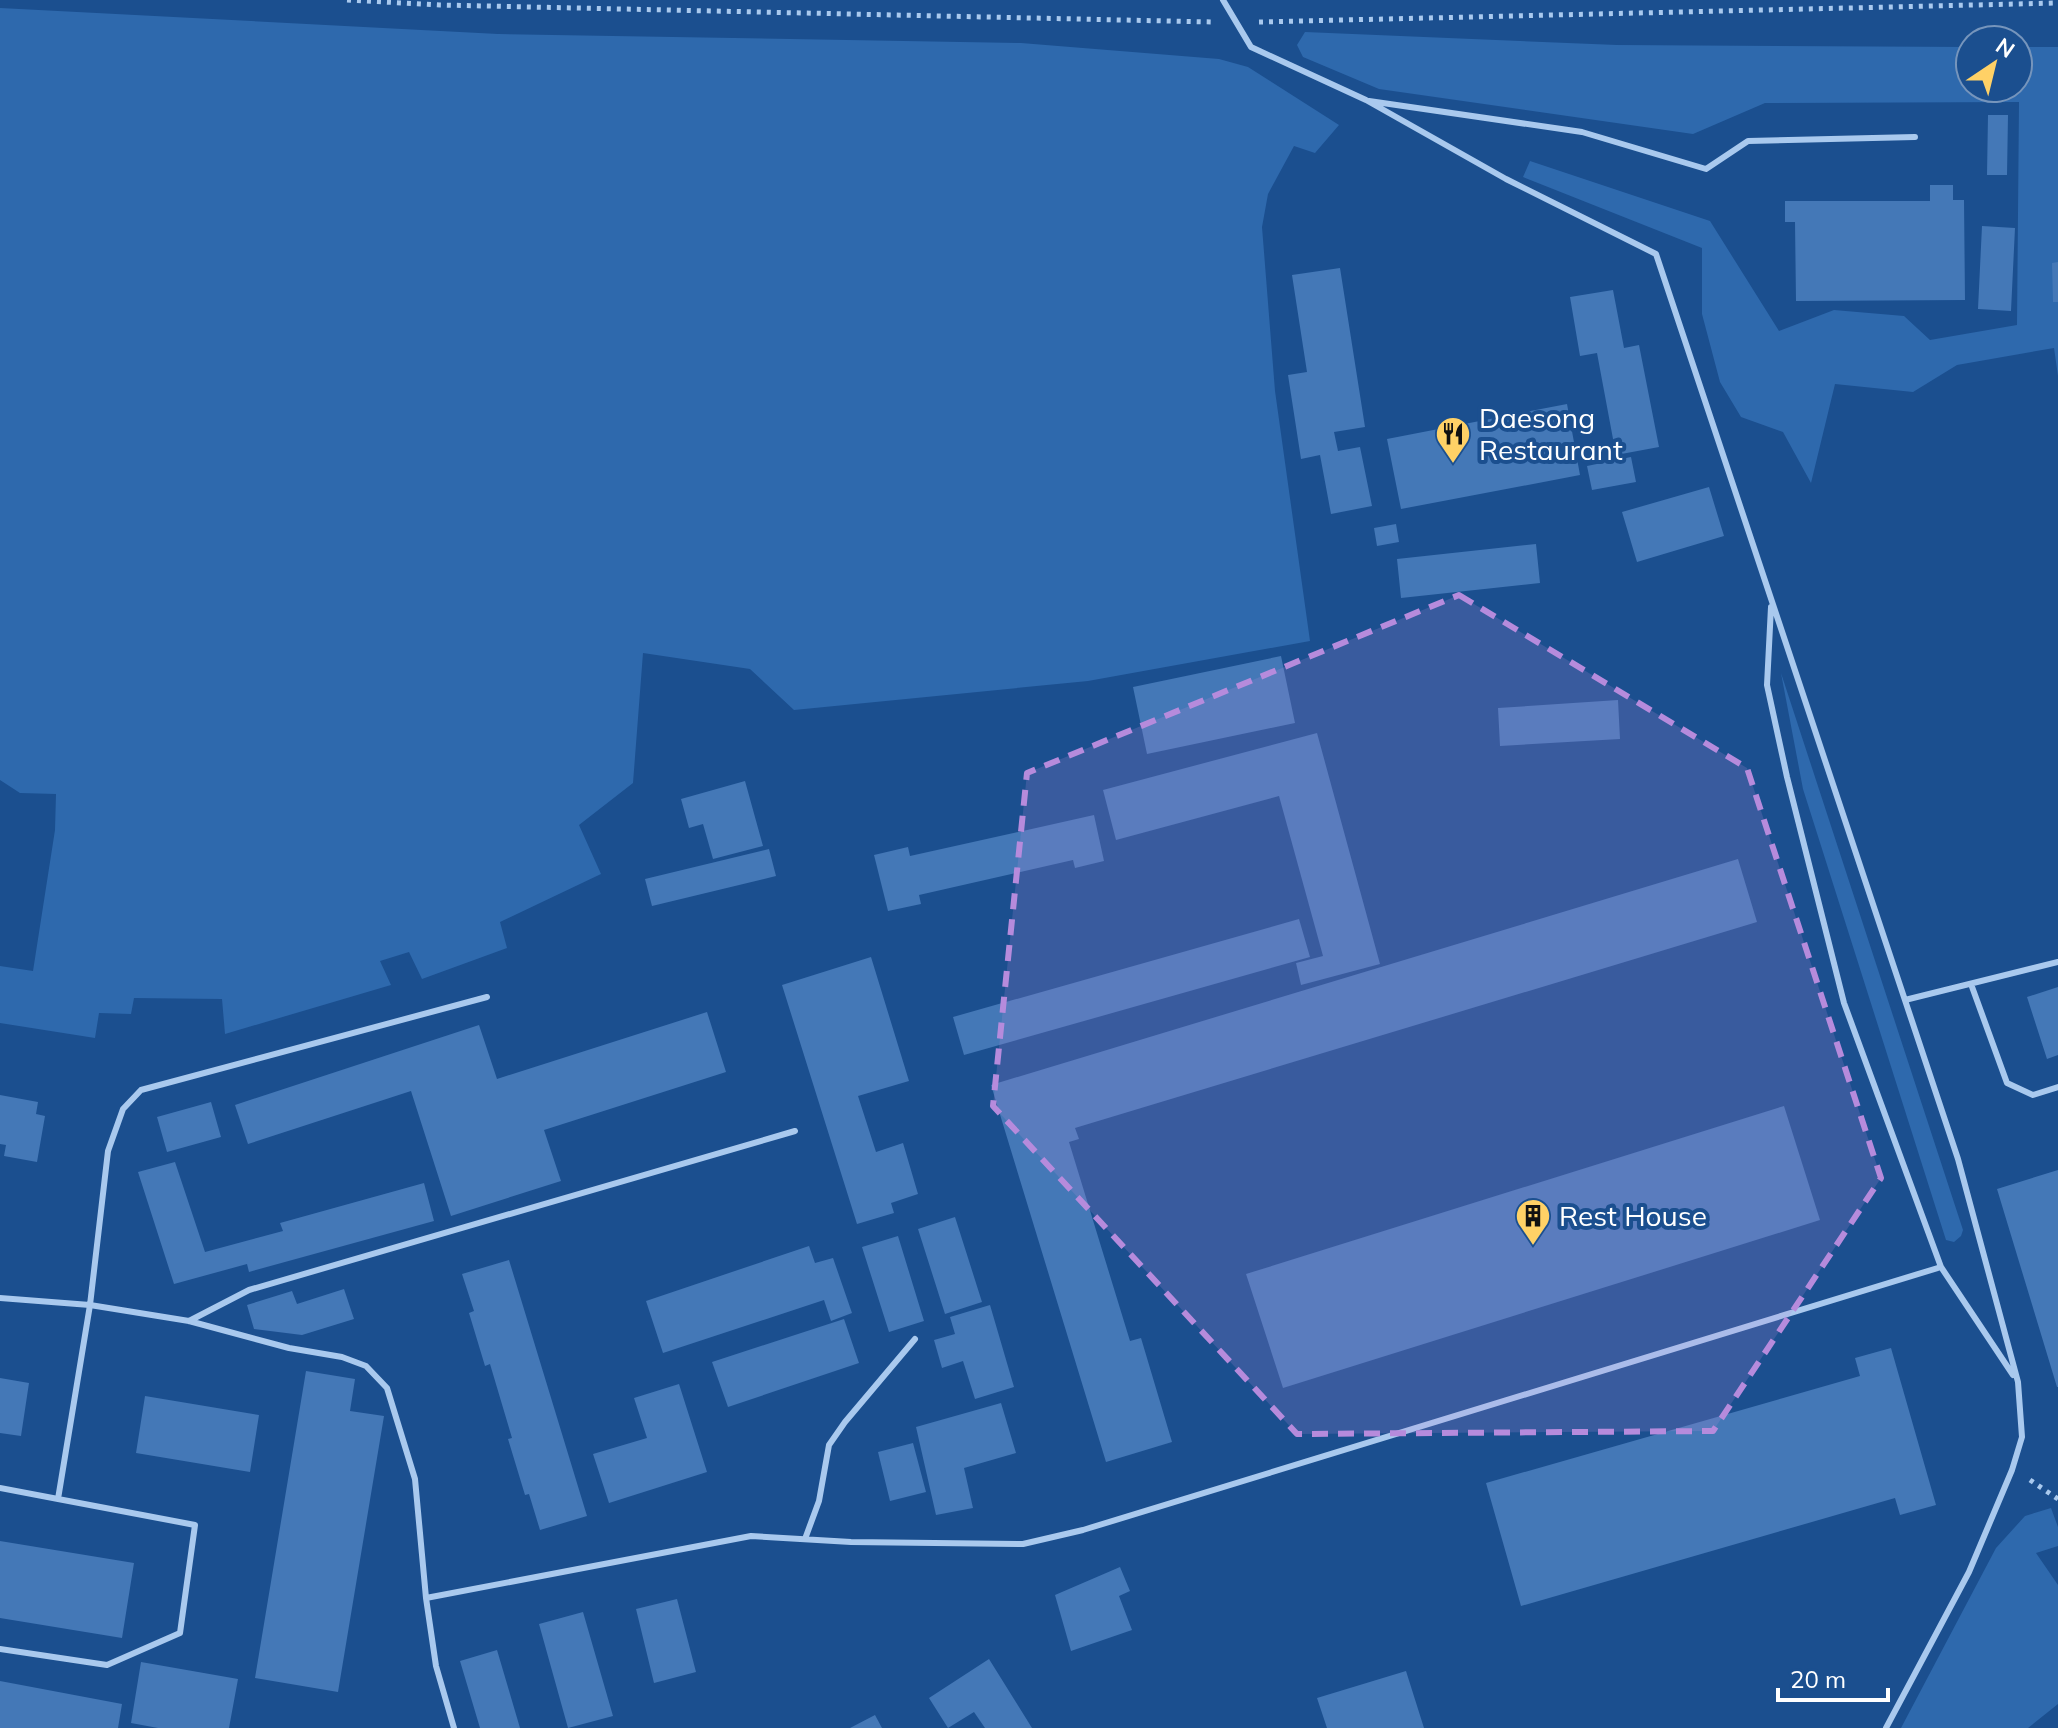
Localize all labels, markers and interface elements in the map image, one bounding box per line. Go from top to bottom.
north arrow [1954,24,2034,104]
text: N [1991,31,2020,64]
place label: Daesong Restaurant [1479,400,1623,467]
restaurant icon: Daesong Restaurant [1434,415,1472,465]
building icon: Rest House [1514,1197,1552,1247]
place label: Rest House [1559,1198,1707,1233]
scale bar [1778,1652,1888,1702]
text: 20 m [1790,1664,1846,1694]

